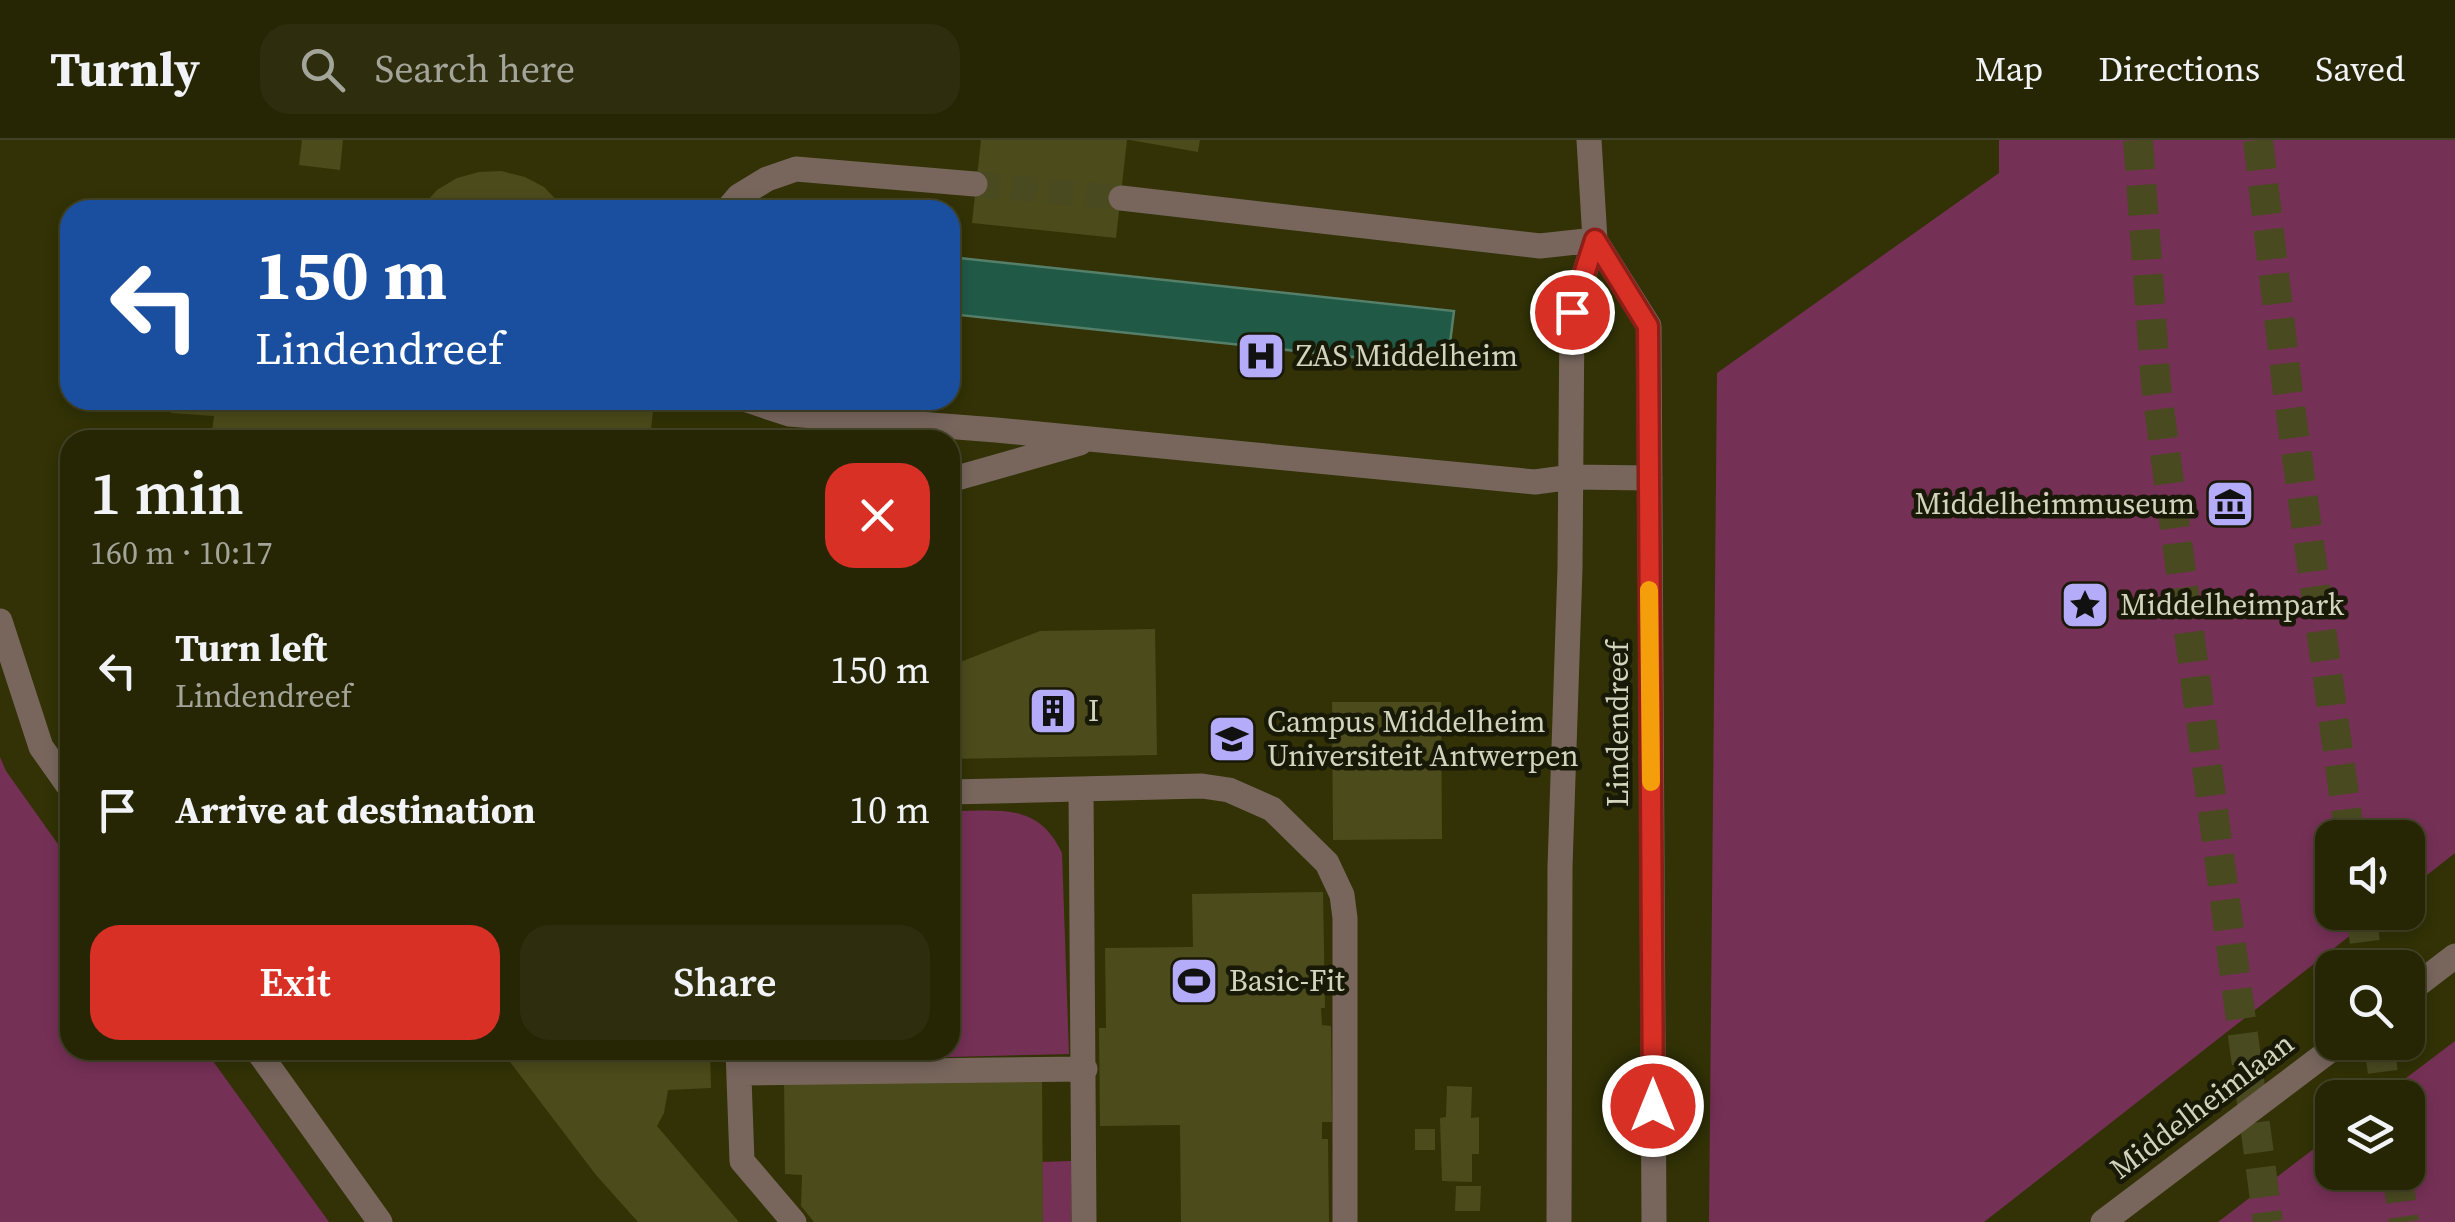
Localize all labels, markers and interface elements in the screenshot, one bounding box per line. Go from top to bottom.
search box [260,24,960,114]
text: Turnly [50,36,200,102]
icon: search [295,42,350,97]
text: Search here [375,43,575,95]
text: Map [1975,45,2043,93]
text: Directions [2098,45,2260,93]
text: Saved [2315,45,2405,93]
text: 150 m [255,226,447,322]
icon: left [90,240,220,370]
pin [1530,270,1615,355]
icon: arrive [1545,285,1600,340]
text: Lindendreef [255,317,504,379]
hospital icon: ZAS Middelheim [1235,330,1287,382]
place label: ZAS Middelheim [1296,335,1518,376]
text: 1 min [90,452,244,534]
button: close [825,463,930,568]
museum icon: Middelheimmuseum [2204,478,2256,530]
place label: Middelheimmuseum [1915,483,2195,524]
text: 160 m · 10:17 [90,531,272,575]
place icon: Middelheimpark [2059,579,2111,631]
place label: Middelheimpark [2120,584,2345,625]
text: Turn left [175,622,327,674]
street label: Lindendreef [1597,639,1638,807]
icon: left [90,643,145,698]
text: 150 m [830,644,930,696]
text: Lindendreef [175,674,352,718]
building icon: I [1027,685,1079,737]
place label: I [1088,690,1099,731]
place label: Campus Middelheim Universiteit Antwerpen [1267,701,1579,776]
school or university icon: Campus Middelheim Universiteit Antwerpen [1206,713,1258,765]
icon: arrive [90,783,145,838]
text: Arrive at destination [175,784,536,836]
text: 10 m [849,784,930,836]
map controls [2315,820,2425,1190]
button: sound [2315,820,2425,930]
button: Exit [90,925,500,1040]
button: Share [520,925,930,1040]
button: search [2315,950,2425,1060]
sports icon: Basic-Fit [1168,955,1220,1007]
place label: Basic-Fit [1229,960,1345,1001]
street label: Middelheimlaan [2101,1023,2302,1188]
position arrow [1601,1054,1705,1158]
button: layers [2315,1080,2425,1190]

